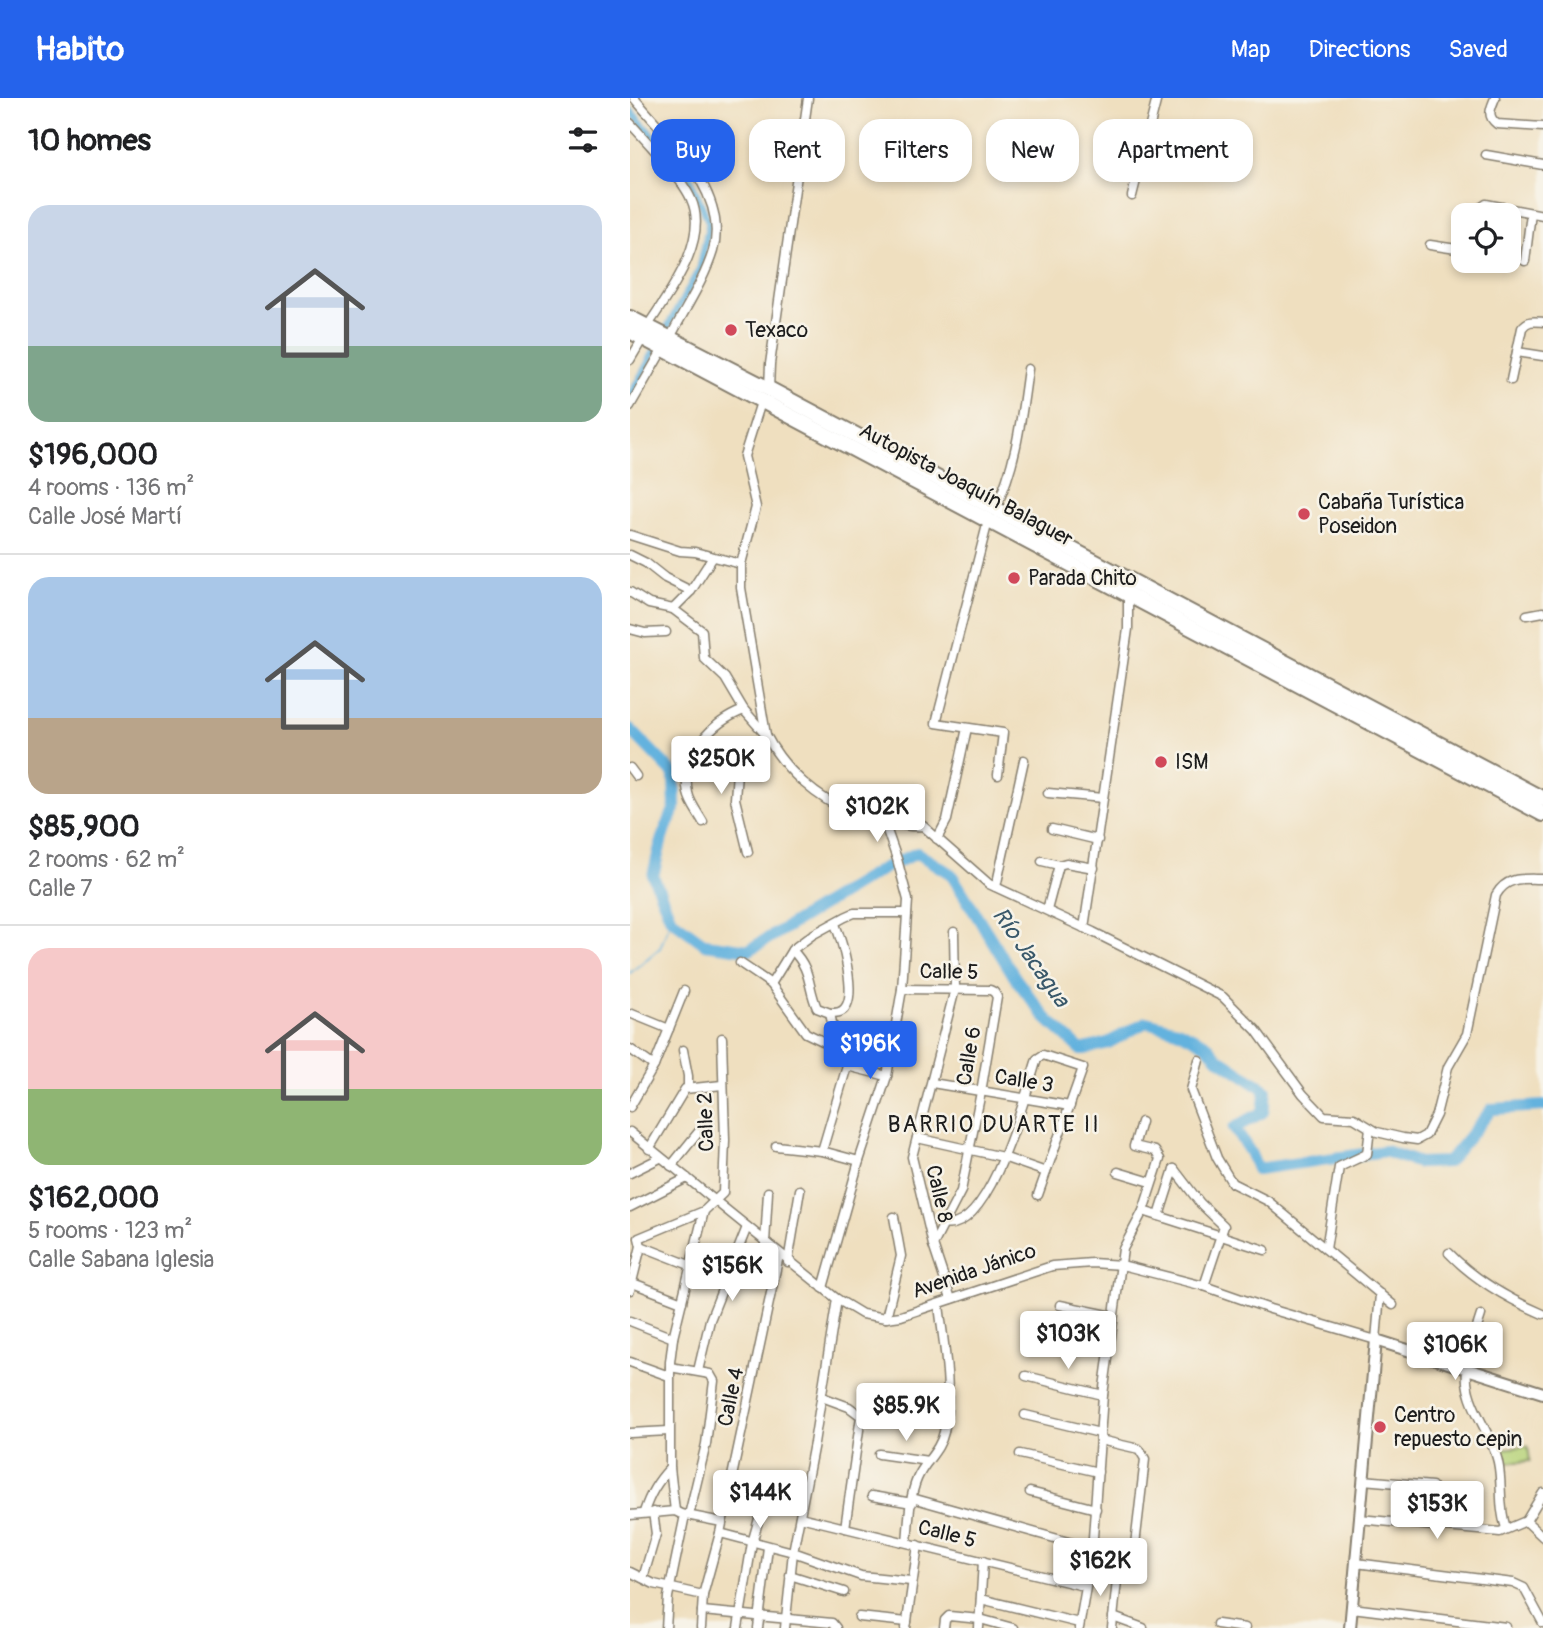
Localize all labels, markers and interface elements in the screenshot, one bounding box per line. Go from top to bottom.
text: Habito [35,29,124,70]
text: Map [1231,35,1271,64]
text: Directions [1309,35,1410,64]
text: Saved [1448,35,1508,64]
chip: Buy [651,119,735,182]
chip: Rent [749,119,845,182]
chip: Filters [859,119,972,182]
chip: New [986,119,1079,182]
chip: Apartment [1093,119,1253,182]
icon: filters [564,121,602,159]
text: 10 homes [28,122,151,159]
map controls [1451,203,1521,273]
button: locate [1451,203,1521,273]
icon: home [252,250,378,376]
place label: Texaco [745,317,808,344]
marker: Texaco [723,322,739,338]
street label: Autopista Joaquín Balaguer [854,417,1078,553]
text: $196,000 [28,436,158,473]
text: 4 rooms · 136 m² [28,473,194,502]
place label: Cabaña Turística Poseidon [1318,489,1464,540]
text: Calle José Martí [28,502,182,531]
marker: Cabaña Turística Poseidon [1296,506,1312,522]
place label: Parada Chito [1028,565,1137,592]
marker: Parada Chito [1006,570,1022,586]
icon: home [252,622,378,748]
pin: $250K [672,736,770,796]
text: $250K [687,744,755,773]
place label: ISM [1175,749,1208,776]
marker: ISM [1153,754,1169,770]
pin: $102K [828,784,926,844]
text: $102K [845,792,909,821]
text: $85,900 [28,808,140,845]
text: 2 rooms · 62 m² [28,845,185,874]
text: Calle 7 [28,874,92,903]
water label: Río Jacagua [986,902,1077,1013]
street label: Calle 5 [919,958,979,986]
icon: home [252,993,378,1119]
pin: $196K [821,1021,919,1081]
street label: Calle 6 [951,1024,987,1088]
text: $196K [840,1029,900,1058]
street label: Calle 3 [993,1063,1055,1099]
street label: Calle 2 [691,1092,721,1152]
district label: BARRIO DUARTE II [887,1110,1101,1139]
street label: Calle 8 [919,1163,959,1225]
text: $162,000 [28,1179,159,1216]
text: 5 rooms · 123 m² [28,1216,192,1245]
street label: Avenida Jánico [908,1237,1040,1305]
pin: $156K [683,1244,781,1303]
text: Calle Sabana Iglesia [28,1245,214,1274]
text: $156K [701,1251,763,1280]
pin: $103K [1019,1312,1117,1371]
text: $103K [1036,1319,1100,1348]
pin: $106K [1406,1322,1504,1382]
text: $106K [1423,1330,1487,1359]
street label: Calle 4 [712,1365,750,1429]
pin: $85.9K [849,1384,963,1443]
text: $85.9K [872,1391,940,1420]
place label: Centro repuesto cepin [1394,1402,1522,1453]
marker: Centro repuesto cepin [1372,1419,1388,1435]
pin: $144K [711,1470,809,1530]
text: $144K [729,1478,791,1507]
pin: $153K [1388,1482,1486,1541]
text: $153K [1407,1489,1467,1518]
street label: Calle 5 [915,1514,979,1554]
pin: $162K [1051,1538,1149,1598]
text: $162K [1069,1546,1131,1575]

